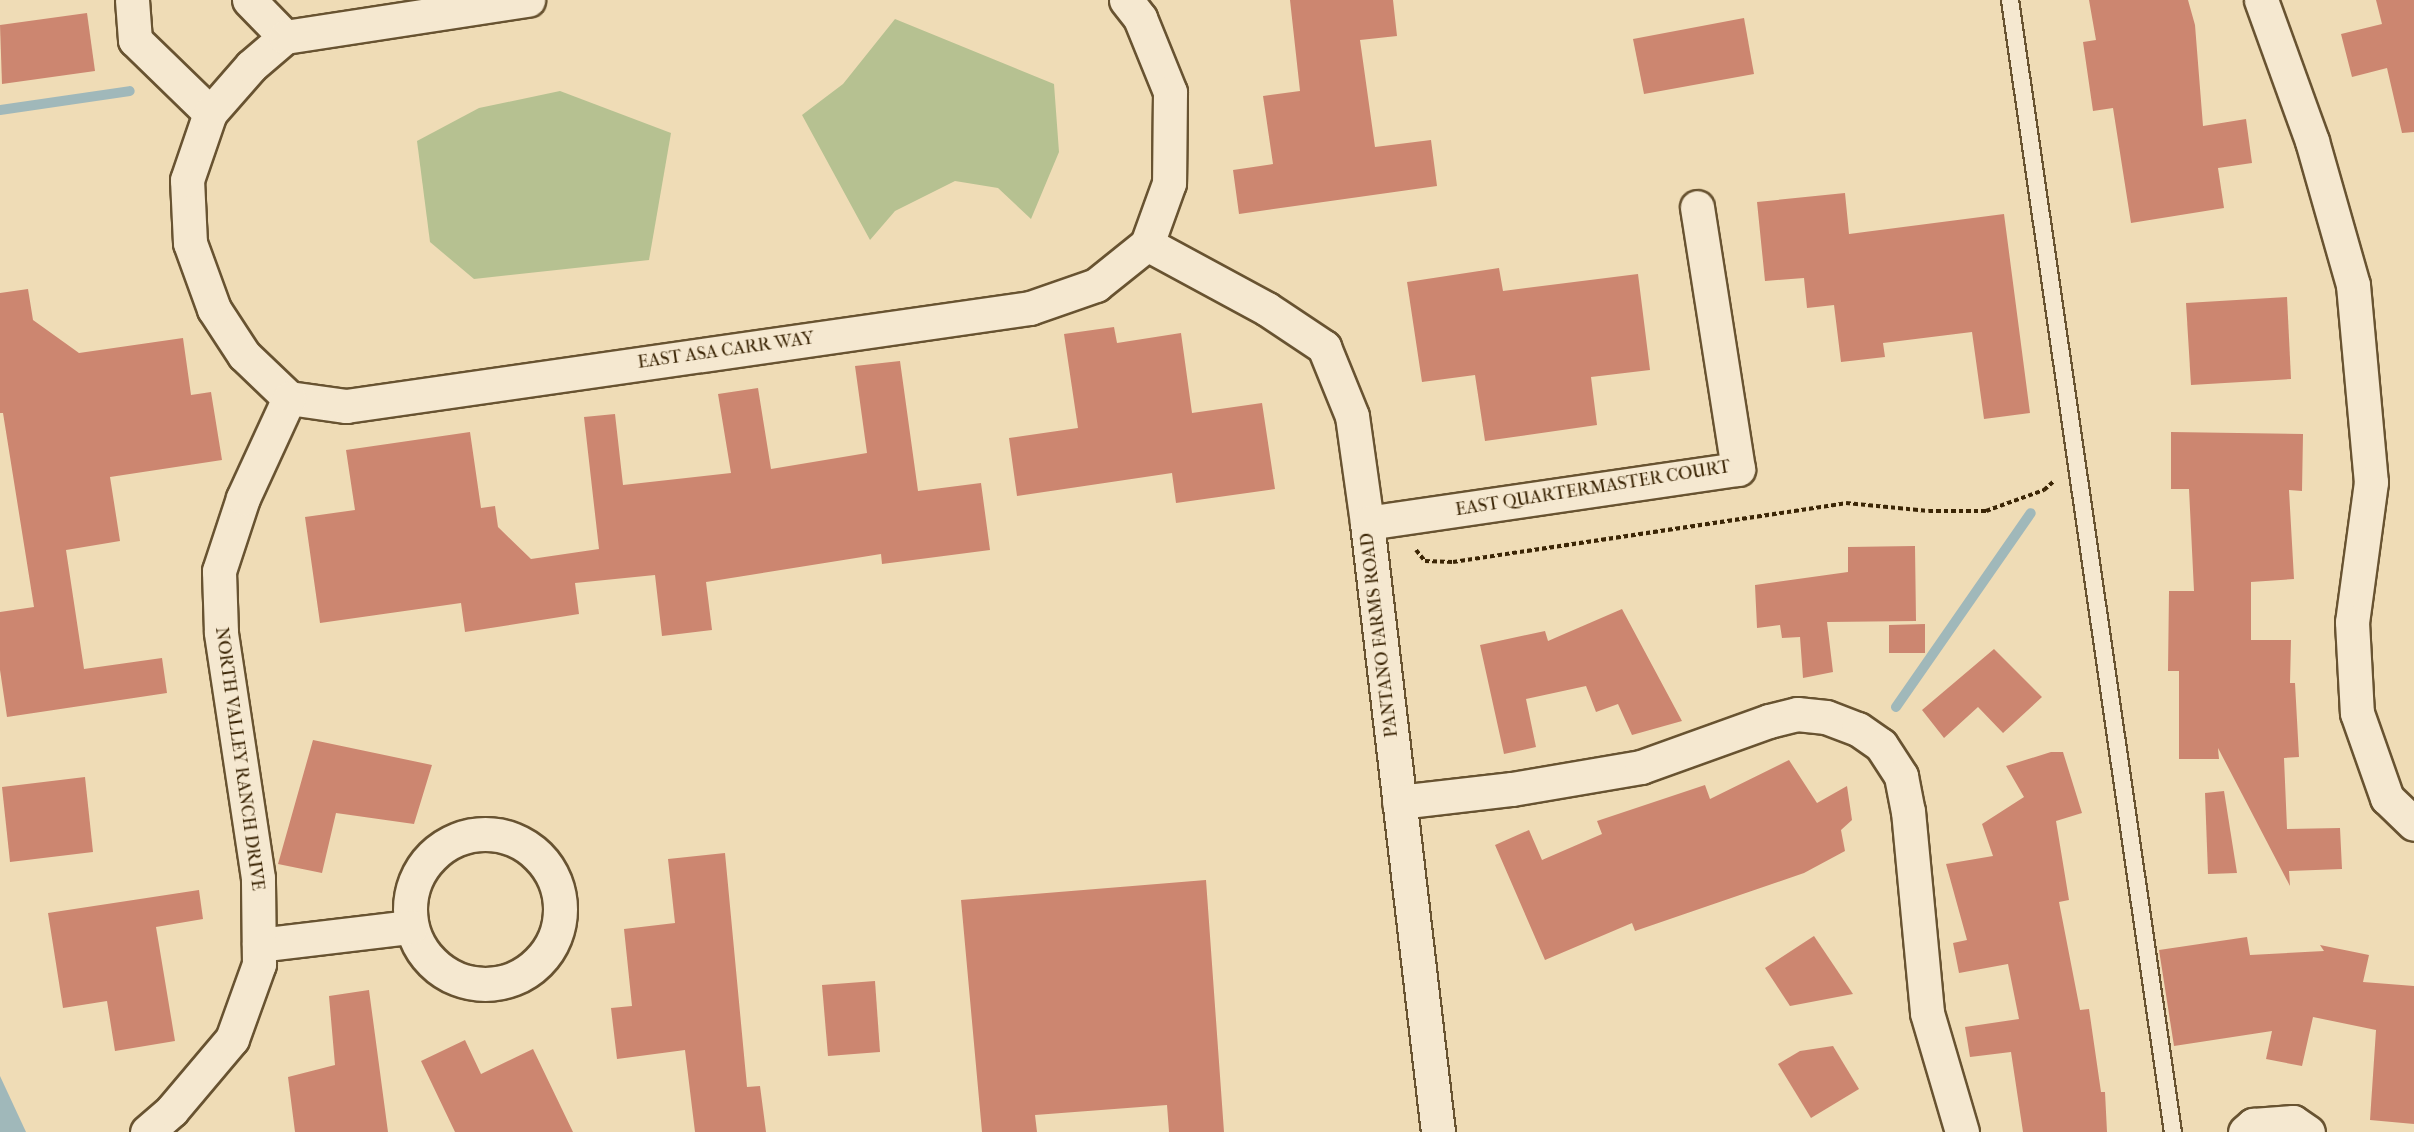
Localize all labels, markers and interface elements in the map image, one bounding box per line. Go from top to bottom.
street label: EAST ASA CARR WAY [636,328,816,374]
street label: EAST QUARTERMASTER COURT [1454,457,1732,521]
street label: PANTANO FARMS ROAD [1357,531,1403,739]
street label: NORTH VALLEY RANCH DRIVE [210,626,268,892]

